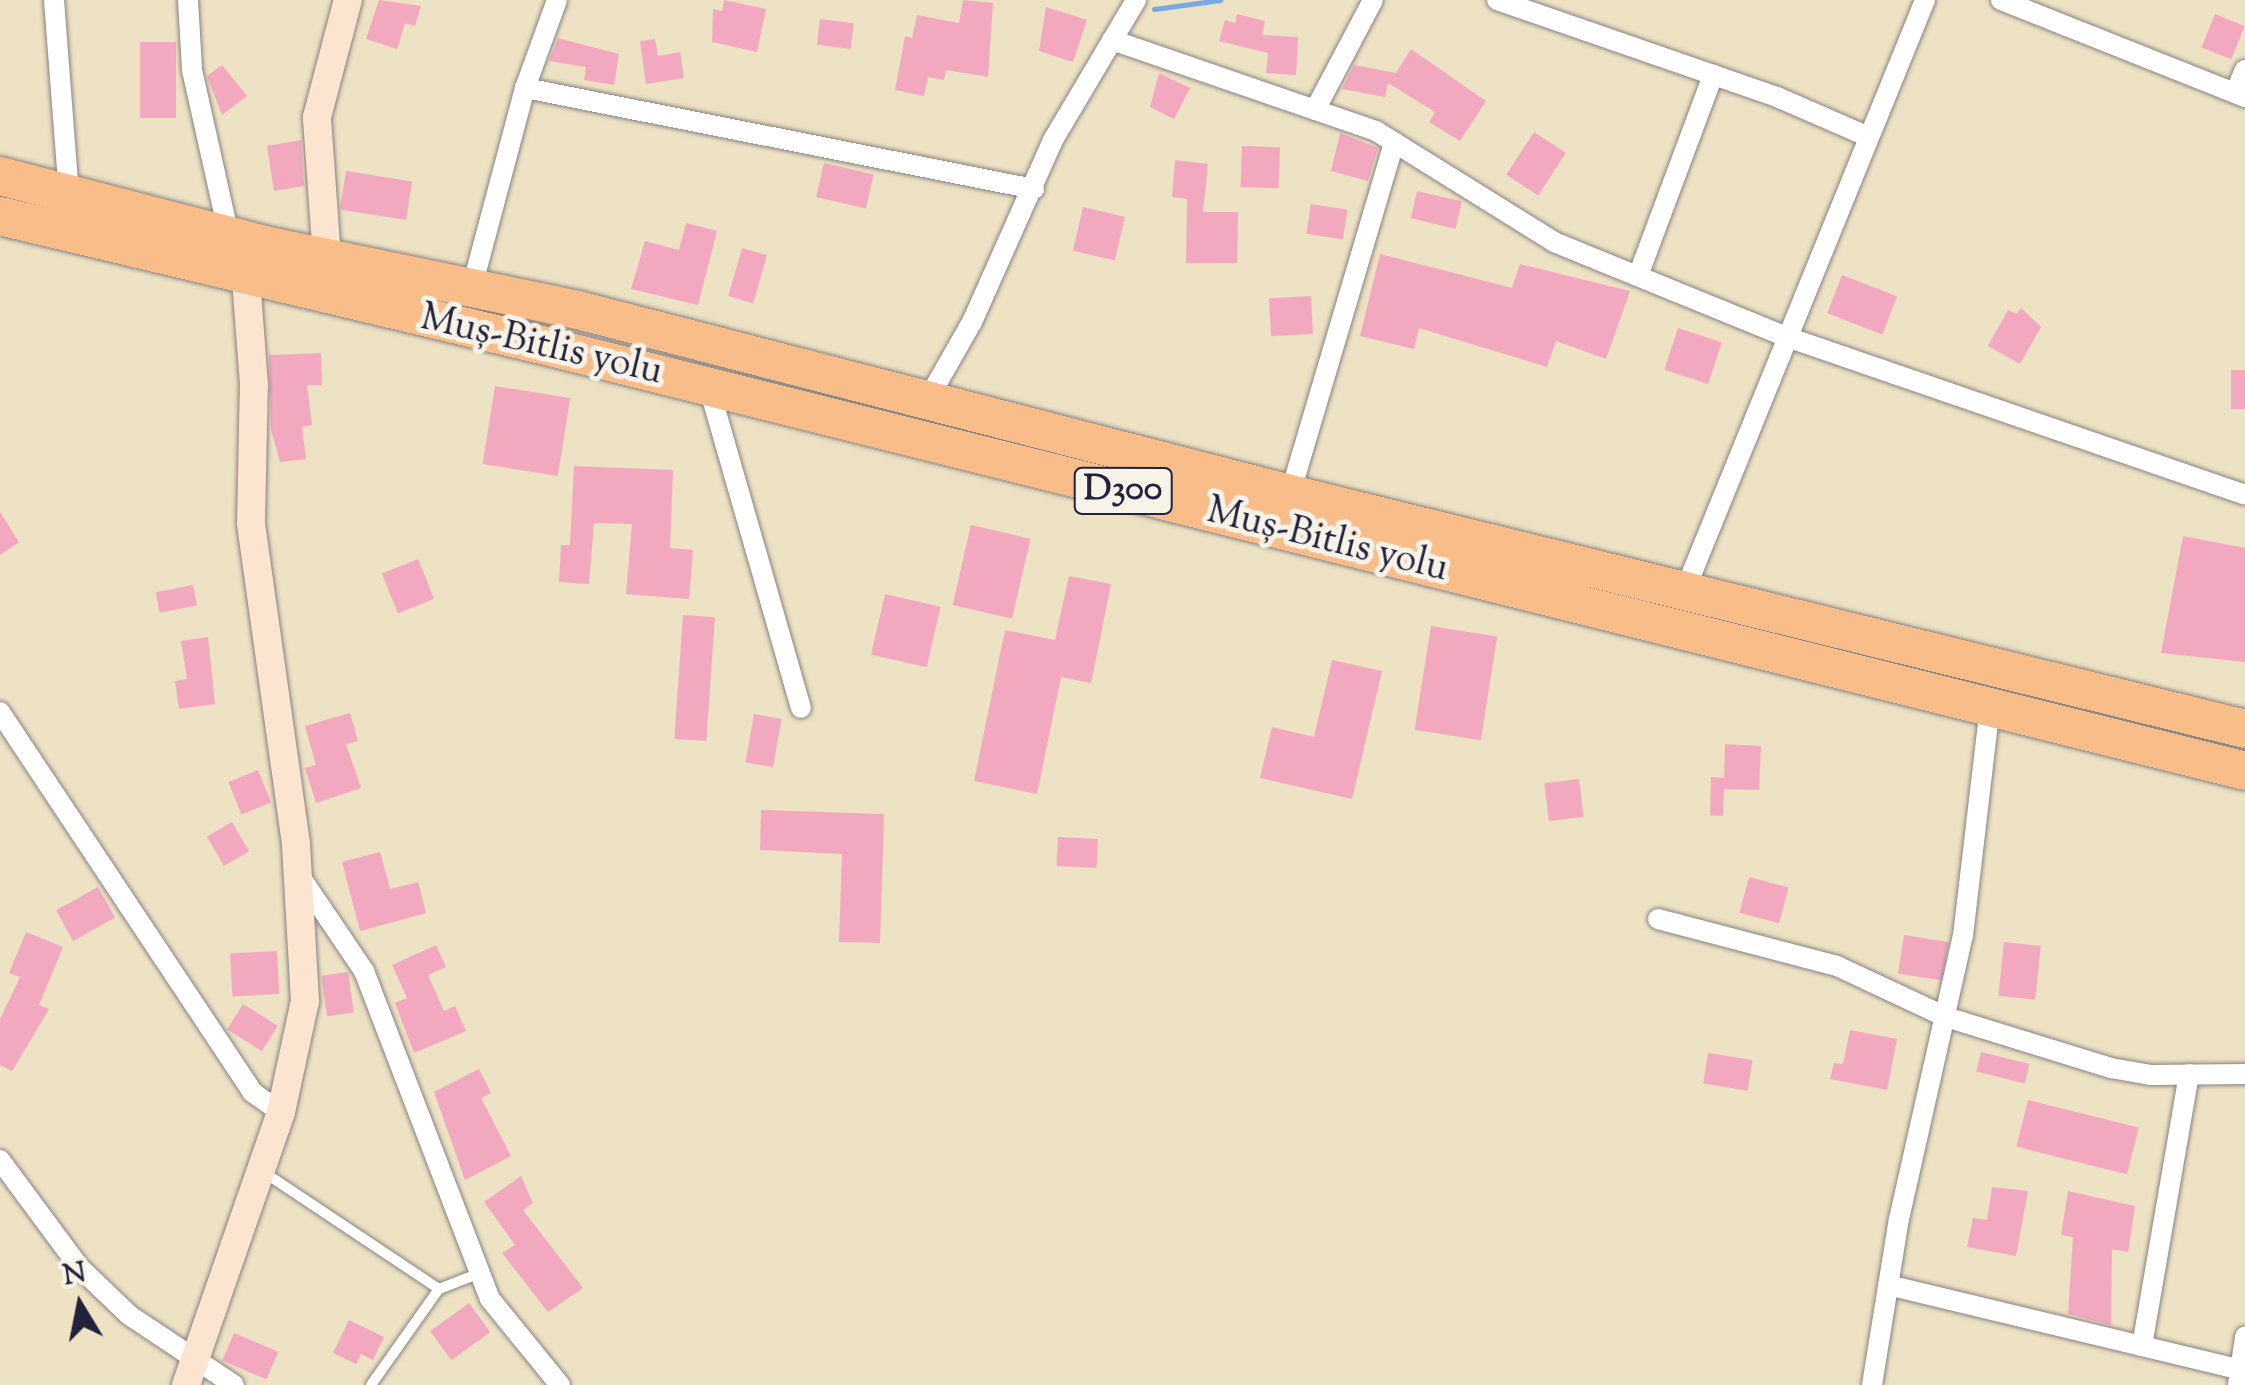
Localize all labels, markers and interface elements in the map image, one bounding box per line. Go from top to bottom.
street label: Muş-Bitlis yolu [416,297,666,397]
road number: D300 [1073,461,1173,521]
street label: Muş-Bitlis yolu [1202,490,1452,594]
text: N [60,1254,89,1297]
north arrow [30,1255,130,1355]

